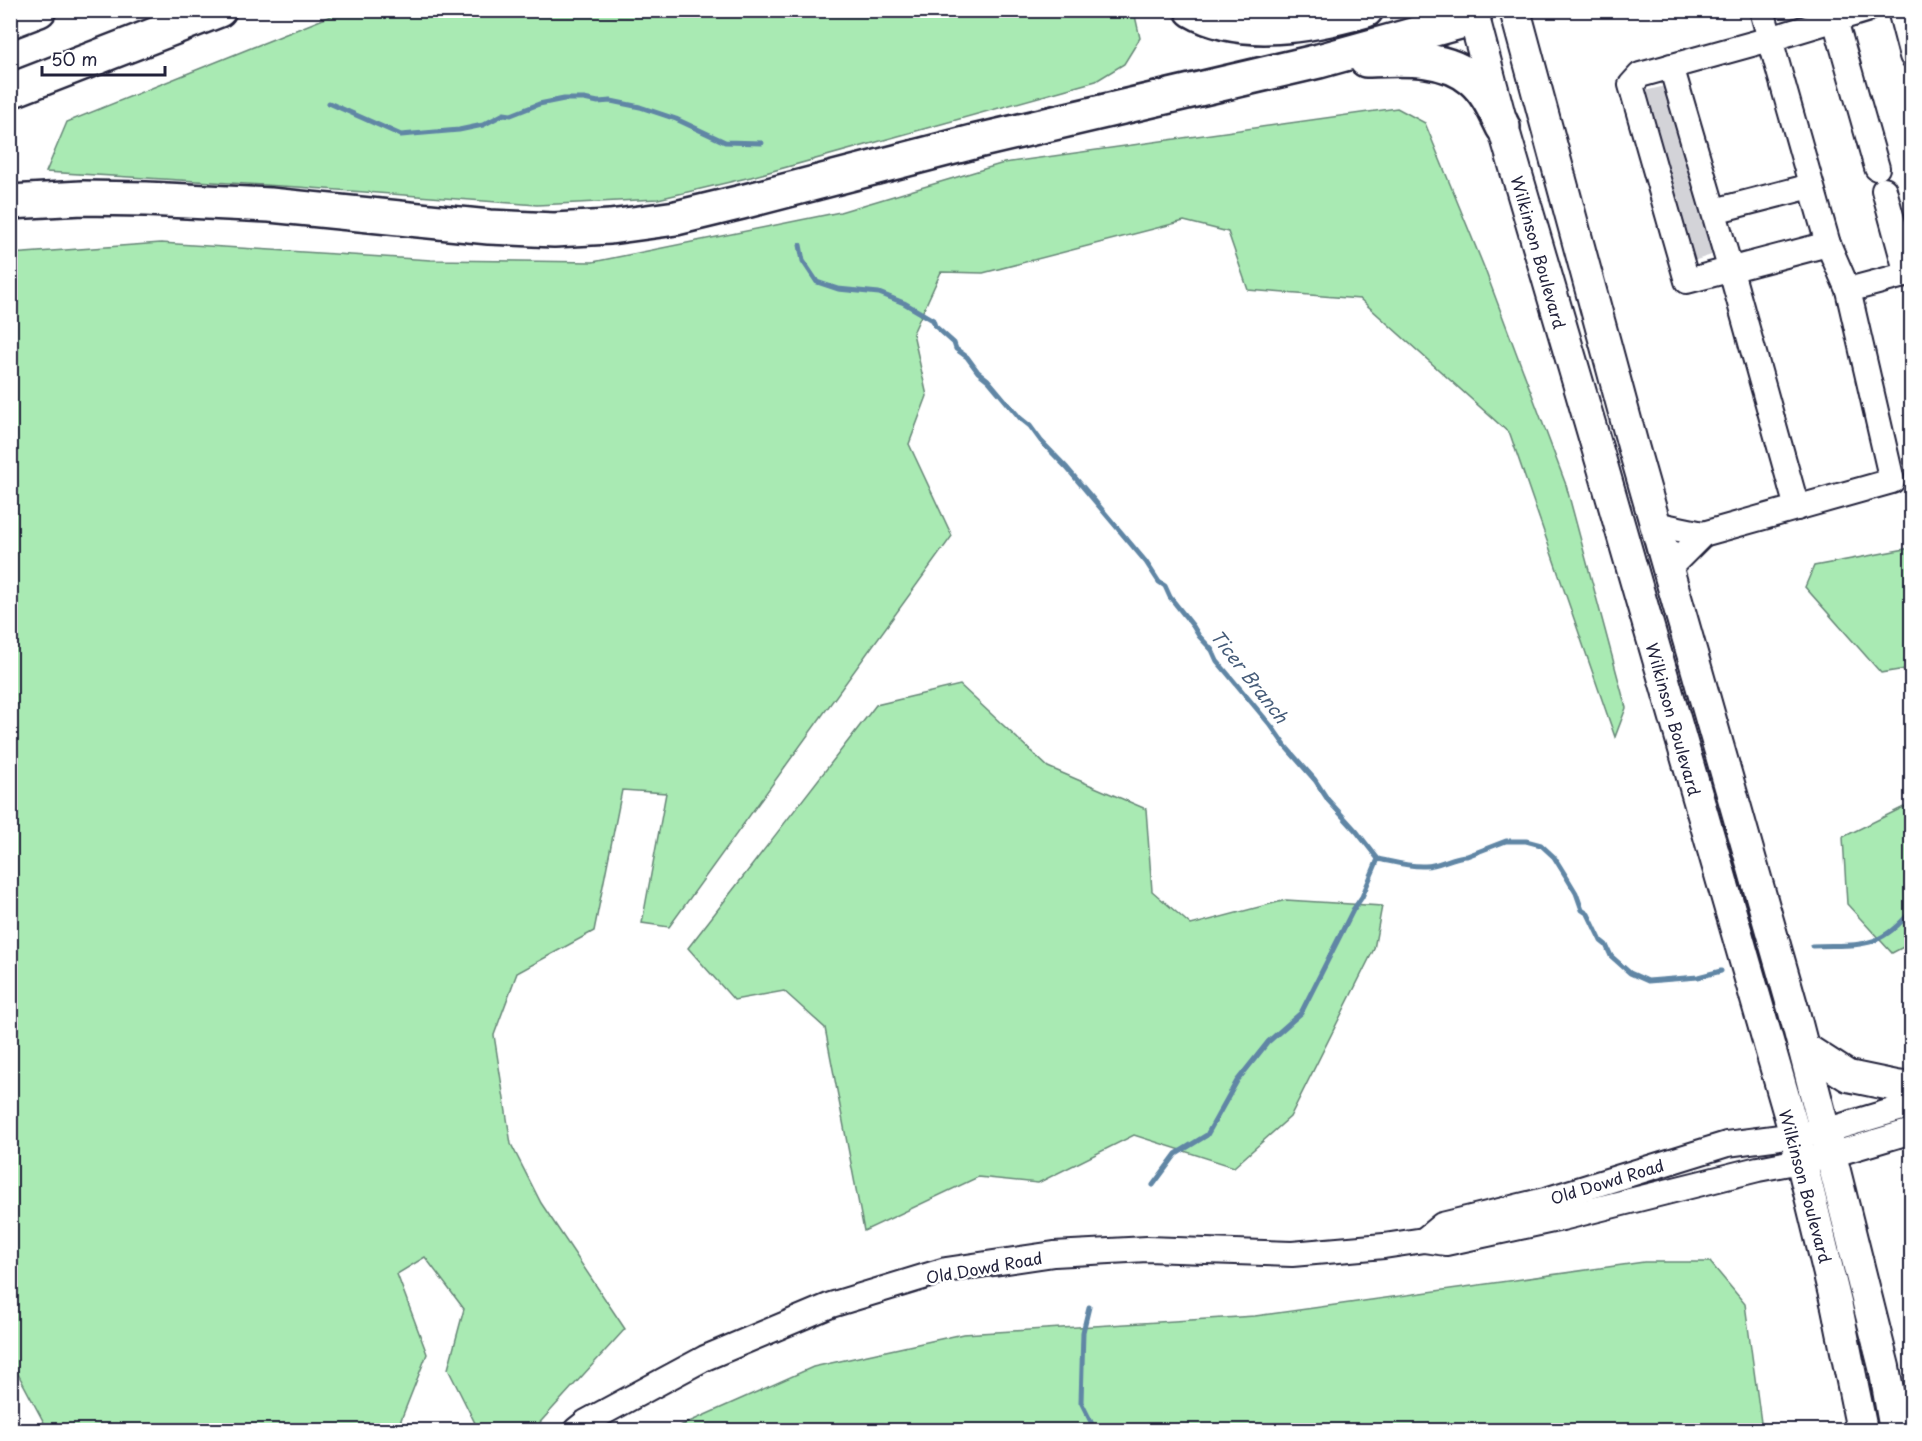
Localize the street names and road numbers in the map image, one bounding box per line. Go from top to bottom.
street label: Wilkinson Boulevard [1506,173,1572,331]
street label: Wilkinson Boulevard [1641,640,1707,798]
street label: Wilkinson Boulevard [1774,1107,1838,1266]
street label: Old Dowd Road [1547,1152,1667,1210]
street label: Old Dowd Road [924,1245,1044,1289]

